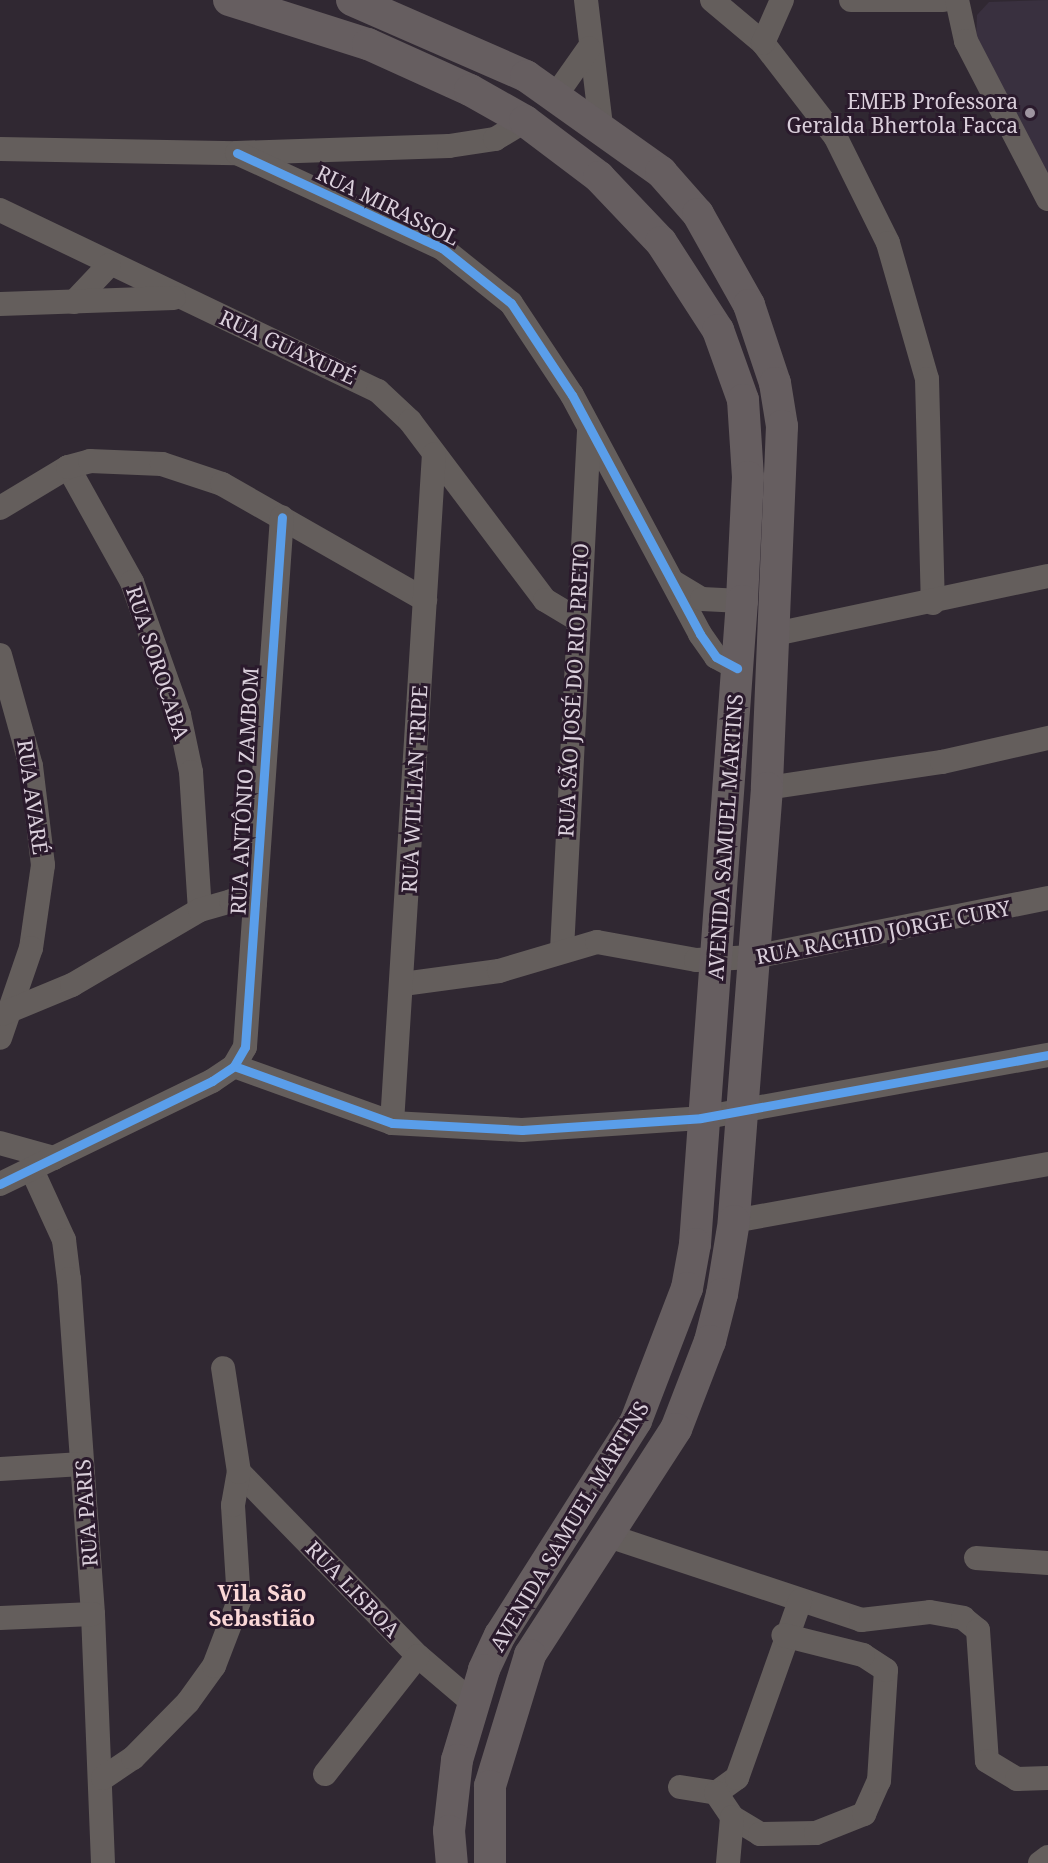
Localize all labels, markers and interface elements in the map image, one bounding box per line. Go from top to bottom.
place label: EMEB Professora Geralda Bhertola Facca [786,88,1018,138]
marker: EMEB Professora Geralda Bhertola Facca [1023,106,1037,120]
street label: RUA MIRASSOL [312,159,464,251]
street label: RUA GUAXUPÉ [216,304,360,390]
street label: RUA SÃO JOSÉ DO RIO PRETO [553,542,593,838]
street label: RUA SOROCABA [121,583,195,743]
street label: RUA ANTÔNIO ZAMBOM [225,666,263,916]
street label: RUA WILLIAN TRIPE [396,684,432,894]
street label: AVENIDA SAMUEL MARTINS [702,693,748,981]
street label: RUA AVARÉ [12,738,54,856]
street label: RUA RACHID JORGE CURY [754,895,1012,969]
street label: AVENIDA SAMUEL MARTINS [484,1396,654,1656]
street label: RUA PARIS [70,1458,102,1568]
street label: RUA LISBOA [301,1536,405,1642]
district label: Vila São Sebastião [209,1579,315,1630]

